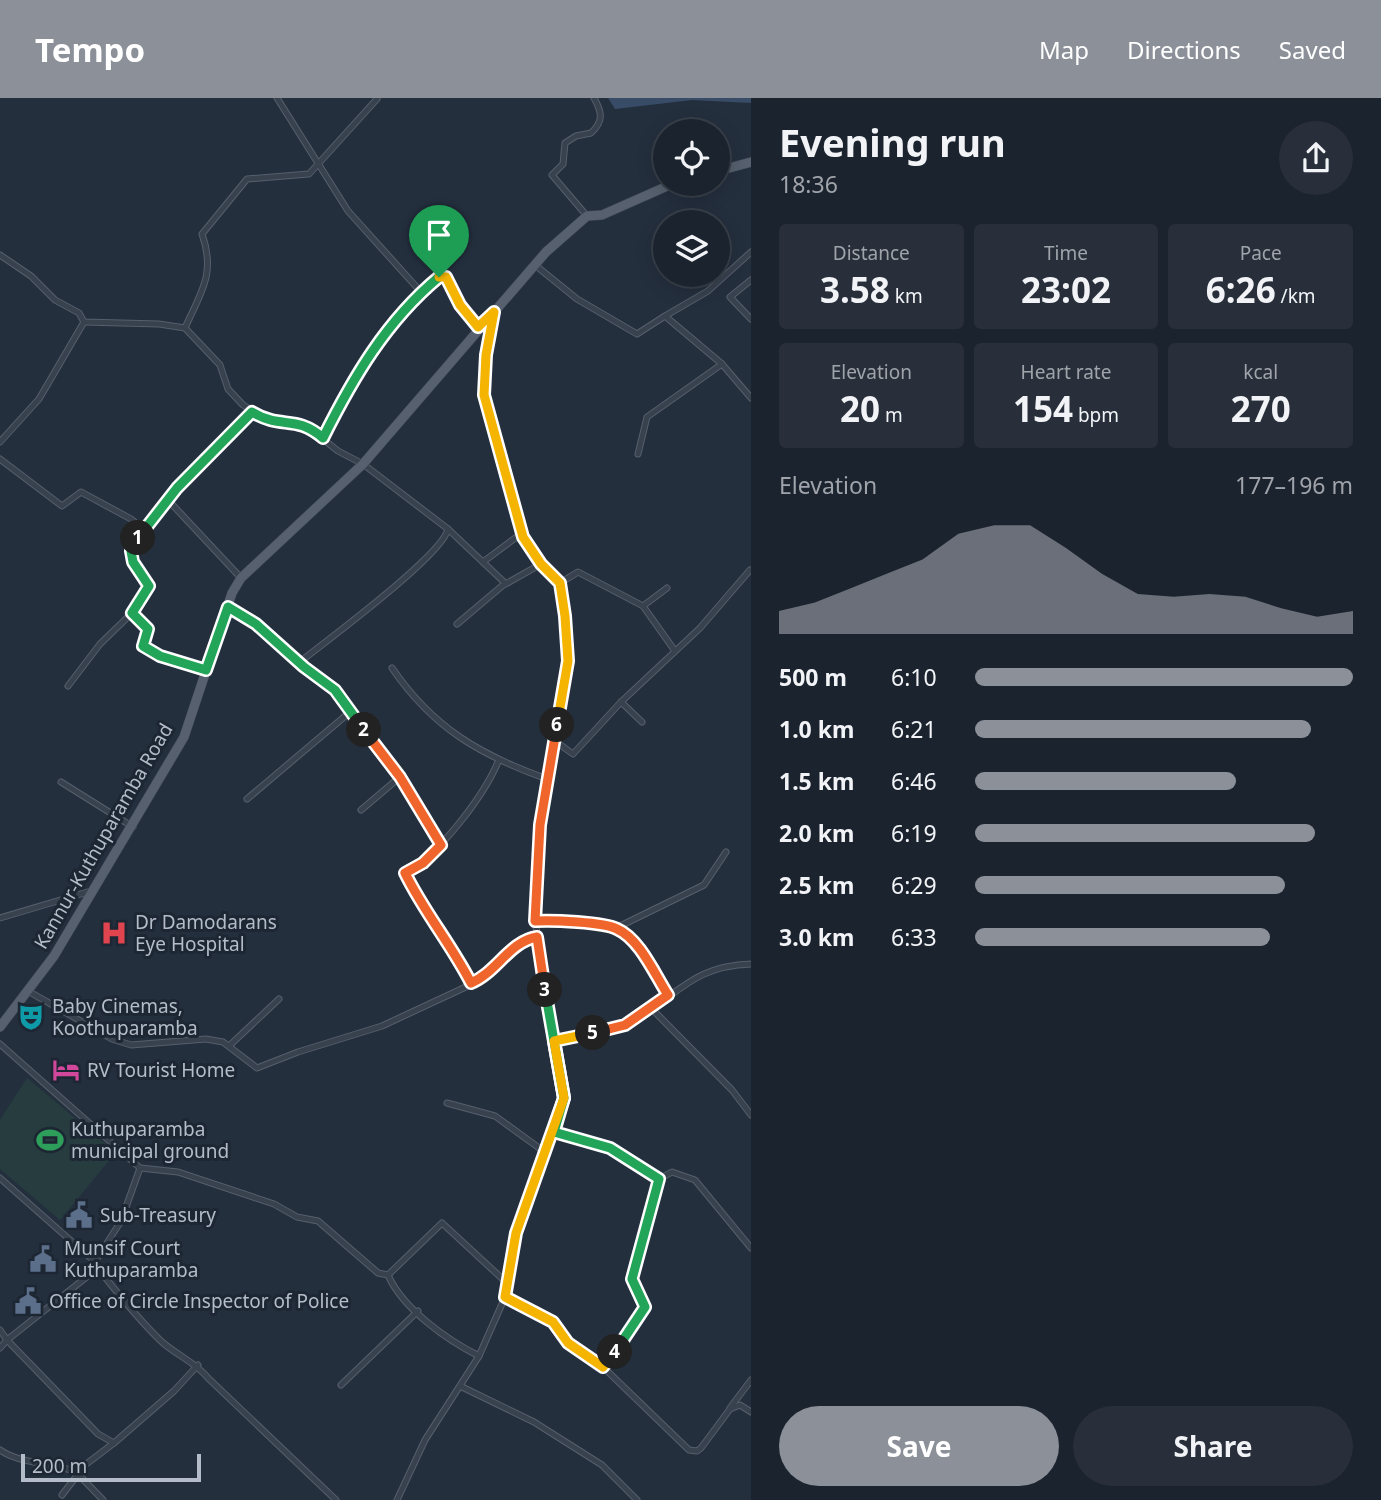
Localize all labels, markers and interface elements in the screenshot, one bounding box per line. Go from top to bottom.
text: Tempo [35,27,145,72]
text: Map [1039,33,1089,66]
text: Directions [1127,33,1241,66]
text: Saved [1279,33,1346,66]
text: Evening run [779,116,1006,168]
map controls [653,119,730,287]
button: locate [653,119,730,196]
button: share [1279,121,1353,195]
text: 18:36 [779,168,838,200]
pin [409,205,469,277]
button: layers [653,210,730,287]
icon: arrive [420,216,458,254]
text: Distance [833,240,910,266]
text: Time [1044,240,1088,266]
text: Pace [1240,240,1282,266]
text: 3.58 [820,266,890,313]
text: 23:02 [1021,266,1111,313]
text: 6:26 [1206,266,1276,313]
text: km [890,283,923,309]
text: /km [1276,283,1316,309]
text: Elevation [831,359,912,385]
text: Heart rate [1021,359,1111,385]
text: kcal [1243,359,1278,385]
text: 20 [840,385,880,432]
text: 154 [1013,385,1073,432]
text: 270 [1231,385,1291,432]
text: m [880,402,903,428]
text: bpm [1073,402,1119,428]
text: Elevation [779,469,877,501]
text: 177–196 m [1235,469,1353,501]
pin: 1 [120,520,156,556]
text: 1 [132,524,143,550]
text: 500 m [779,661,847,693]
text: 6:10 [891,661,937,693]
pin: 6 [540,708,574,742]
text: 6 [551,711,562,737]
pin: 2 [346,712,382,748]
text: 1.0 km [779,713,854,745]
text: 6:21 [891,713,937,745]
text: 2 [358,716,369,742]
street label: Kannur-Kuthuparamba Road [28,718,178,954]
text: 1.5 km [779,765,854,797]
text: 6:46 [891,765,937,797]
text: 2.0 km [779,817,854,849]
text: 6:19 [891,817,937,849]
text: 2.5 km [779,869,854,901]
text: 6:29 [891,869,937,901]
place label: Dr Damodarans Eye Hospital [135,909,277,957]
hospital icon: Dr Damodarans Eye Hospital [99,918,129,948]
text: 3.0 km [779,921,854,953]
text: 6:33 [891,921,937,953]
pin: 3 [528,972,562,1008]
text: 3 [539,976,550,1002]
place label: Baby Cinemas, Koothuparamba [52,993,198,1041]
theatre icon: Baby Cinemas, Koothuparamba [16,1002,46,1032]
pin: 5 [576,1016,610,1051]
text: 5 [587,1019,598,1045]
hotel icon: RV Tourist Home [51,1055,81,1085]
place label: RV Tourist Home [87,1057,235,1083]
place label: Kuthuparamba municipal ground [71,1116,229,1164]
sports icon: Kuthuparamba municipal ground [35,1125,65,1155]
public building icon: Sub-Treasury [64,1200,94,1230]
place label: Sub-Treasury [100,1202,216,1228]
place label: Munsif Court Kuthuparamba [64,1235,198,1283]
public building icon: Munsif Court Kuthuparamba [28,1244,58,1274]
public building icon: Office of Circle Inspector of Police [13,1286,43,1316]
place label: Office of Circle Inspector of Police [49,1288,349,1314]
pin: 4 [598,1334,632,1370]
text: 4 [609,1338,620,1364]
button: Save [779,1406,1059,1486]
button: Share [1073,1406,1353,1486]
scale bar [21,1451,201,1483]
text: 200 m [32,1453,87,1479]

